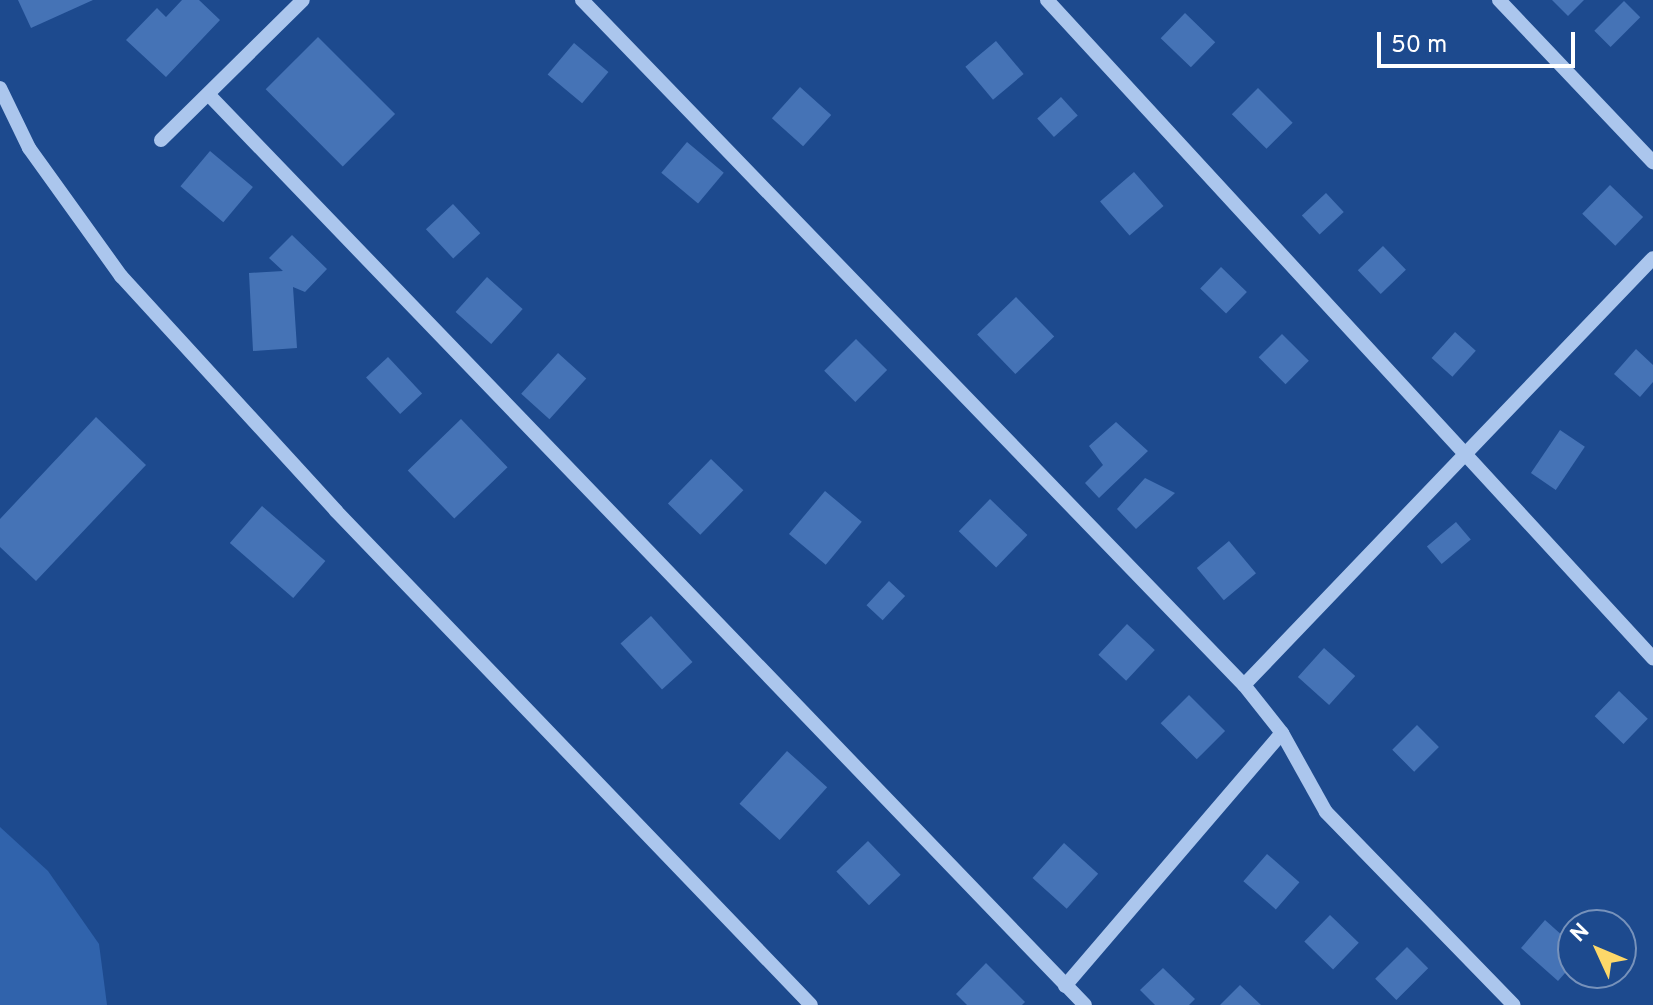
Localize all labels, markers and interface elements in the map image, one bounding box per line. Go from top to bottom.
scale bar [1381,16,1579,66]
text: 50 m [1391,31,1447,61]
north arrow [1557,909,1637,989]
text: N [1566,918,1596,948]

